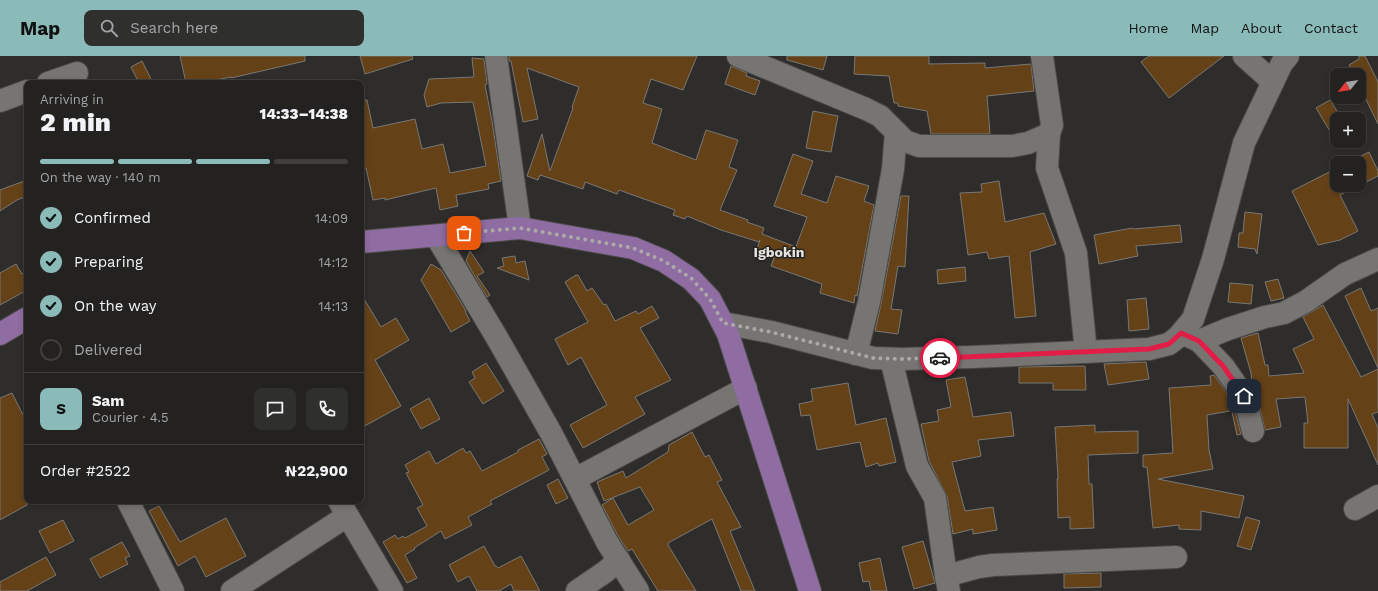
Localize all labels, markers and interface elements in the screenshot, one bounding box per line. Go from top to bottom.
search box [84,10,364,46]
text: Map [20,17,60,40]
icon: search [98,17,120,39]
text: Search here [130,19,218,37]
text: Home [1128,20,1168,36]
text: Map [1190,20,1219,36]
text: About [1241,20,1282,36]
text: Contact [1304,20,1358,36]
north arrow [1330,68,1366,104]
map controls [1330,68,1366,192]
text: Arriving in [40,92,104,107]
text: 14:33–14:38 [259,105,348,123]
text: 2 min [40,107,111,137]
button: + [1330,112,1366,148]
button: − [1330,156,1366,192]
text: On the way · 140 m [40,170,161,185]
icon: check [40,207,62,229]
text: Confirmed [74,209,151,227]
text: 14:09 [315,211,348,226]
pin [447,216,481,250]
icon: bag [453,222,475,244]
district label: Igbokin [754,244,804,260]
icon: check [40,251,62,273]
text: Preparing [74,253,143,271]
text: 14:12 [318,255,348,270]
icon: check [40,295,62,317]
text: On the way [74,297,156,315]
text: 14:13 [318,299,348,314]
courier [920,338,960,378]
text: Delivered [74,341,142,359]
icon: car [929,347,951,369]
pin [1227,379,1261,413]
icon: home [1233,385,1255,407]
button: chat [254,388,296,430]
button: phone [306,388,348,430]
text: Sam [92,392,124,410]
text: S [56,400,66,418]
text: Courier · 4.5 [92,410,169,425]
text: Order #2522 [40,462,131,480]
text: ₦22,900 [285,462,348,480]

